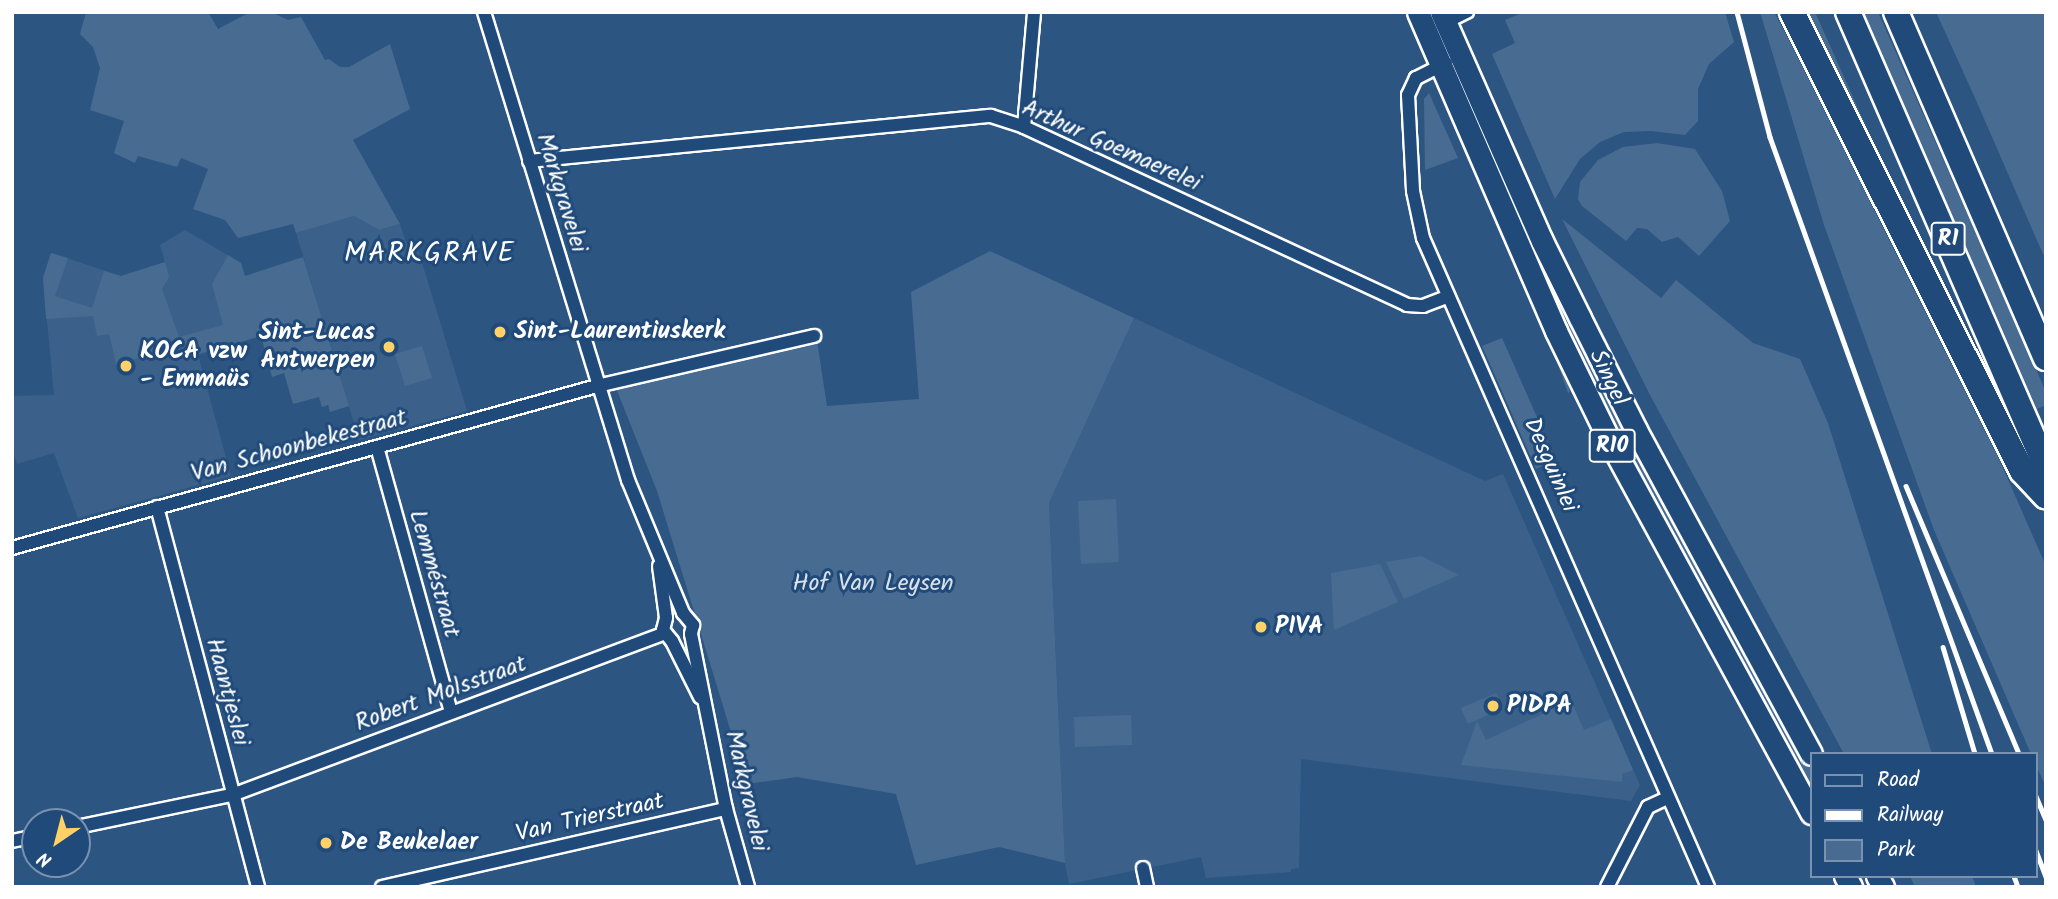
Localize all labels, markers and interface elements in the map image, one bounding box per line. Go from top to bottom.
street label: Arthur Goemaerelei [1017,94,1205,198]
street label: Markgravelei [529,130,593,256]
road number: R1 [1930,220,1966,258]
district label: MARKGRAVE [345,237,515,271]
place label: Sint-Laurentiuskerk [514,318,725,346]
place label: Sint-Lucas Antwerpen [259,319,375,375]
marker: Sint-Laurentiuskerk [492,324,508,340]
place label: KOCA vzw - Emmaüs [140,338,249,394]
marker: Sint-Lucas Antwerpen [381,339,397,355]
street label: Singel [1582,345,1634,411]
marker: KOCA vzw - Emmaüs [118,358,134,374]
street label: Van Schoonbekestraat [188,403,410,489]
street label: Desguinlei [1516,413,1584,517]
road number: R10 [1588,426,1636,466]
street label: Lemméstraat [402,507,466,641]
park label: Hof Van Leysen [792,570,954,598]
place label: PIVA [1275,613,1323,641]
marker: PIVA [1253,619,1269,635]
street label: Haantjeslei [199,635,255,749]
street label: Robert Molsstraat [351,650,531,738]
place label: PIDPA [1507,692,1572,720]
marker: PIDPA [1485,698,1501,714]
street label: Markgravelei [718,728,774,854]
legend [1810,752,2037,878]
text: Road [1877,764,1919,797]
street label: Van Trierstraat [513,787,667,849]
text: Railway [1877,799,1943,832]
north arrow [21,808,91,878]
place label: De Beukelaer [340,829,478,857]
text: Park [1877,834,1915,867]
marker: De Beukelaer [318,835,334,851]
text: N [32,843,59,874]

